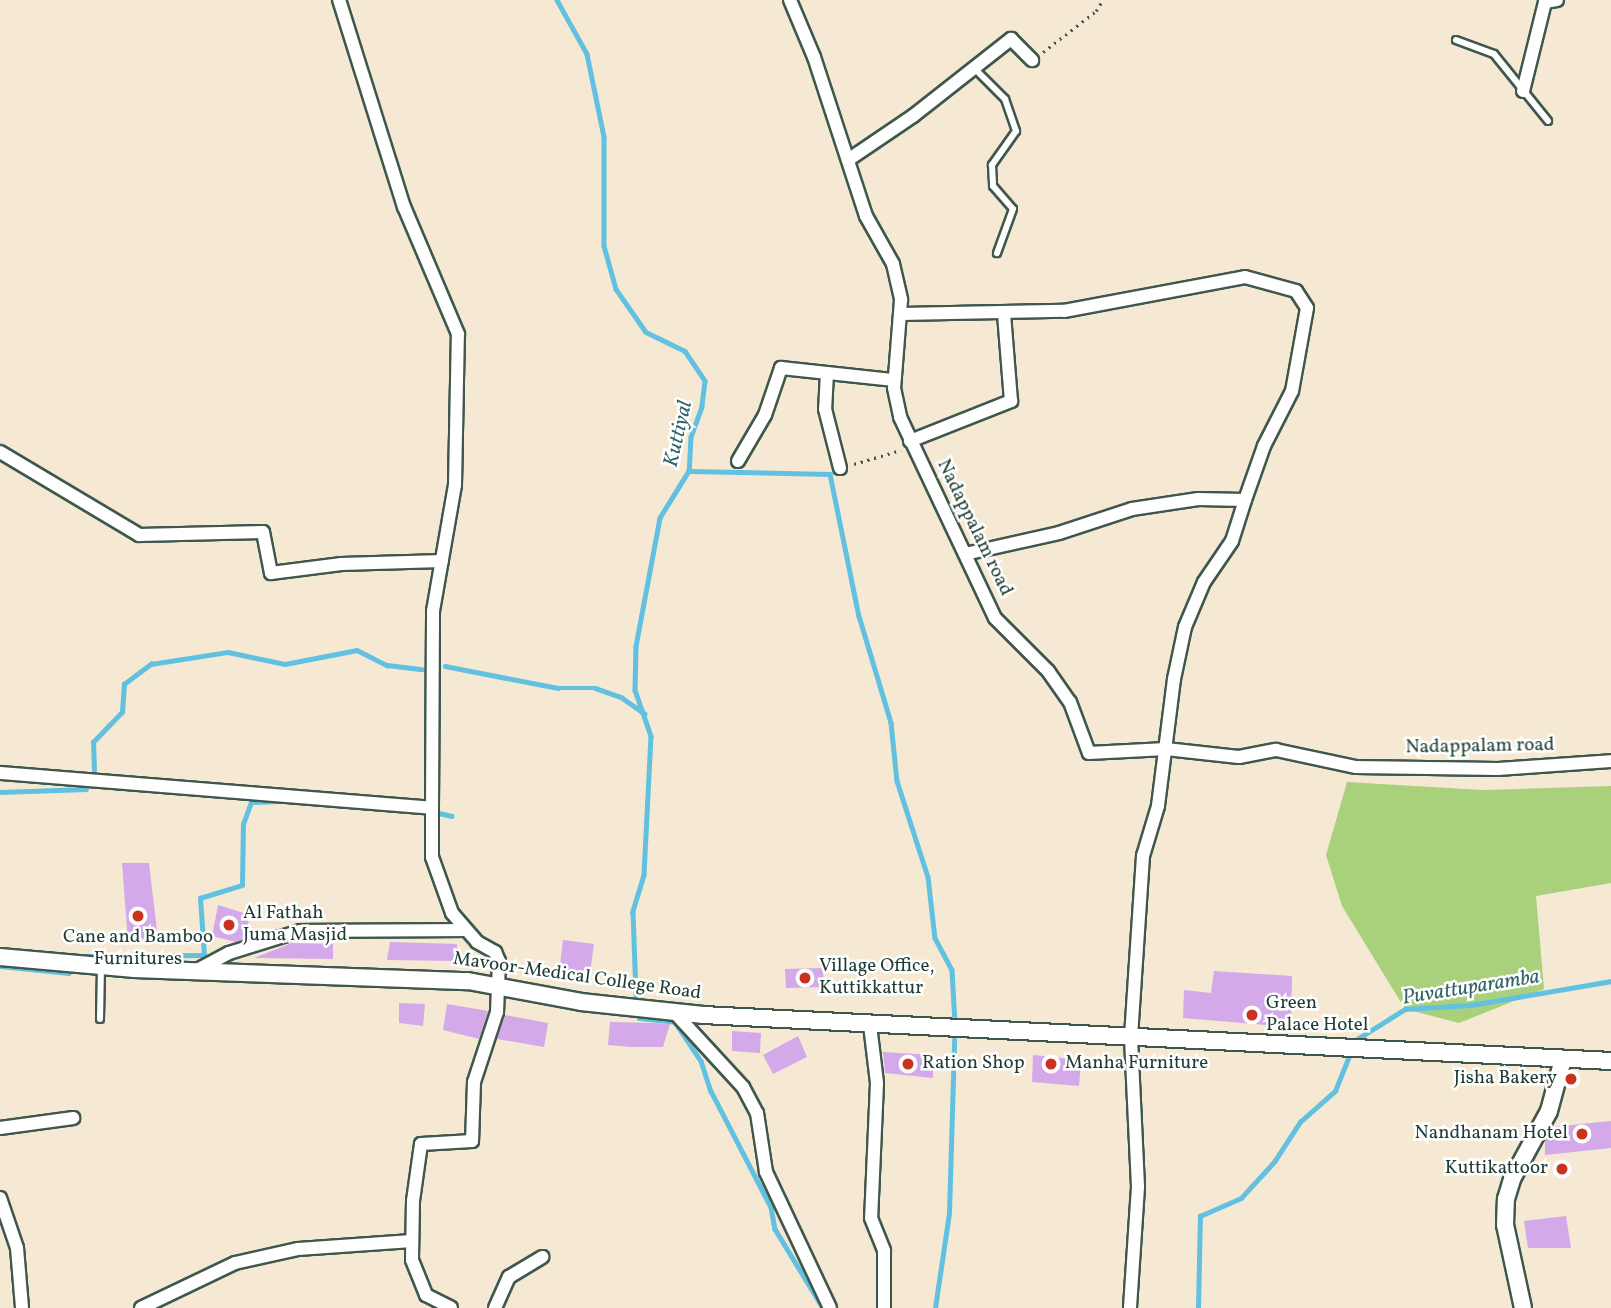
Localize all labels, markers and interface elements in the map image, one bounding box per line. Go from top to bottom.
water label: Kuttiyal [659,398,699,470]
street label: Nadappalam road [931,456,1017,600]
street label: Nadappalam road [1405,734,1555,760]
place label: Al Fathah Juma Masjid [243,903,347,947]
marker: Cane and Bamboo Furnitures [130,908,146,924]
marker: Al Fathah Juma Masjid [221,917,237,933]
place label: Cane and Bamboo Furnitures [63,927,213,971]
street label: Mavoor-Medical College Road [451,948,703,1006]
place label: Village Office, Kuttikkattur [819,956,935,1000]
water label: Puvattuparamba [1401,965,1541,1011]
marker: Village Office, Kuttikkattur [797,970,813,986]
place label: Green Palace Hotel [1266,993,1369,1037]
marker: Green Palace Hotel [1244,1007,1260,1023]
place label: Ration Shop [922,1053,1025,1075]
place label: Manha Furniture [1065,1053,1208,1075]
marker: Ration Shop [900,1056,916,1072]
marker: Manha Furniture [1043,1056,1059,1072]
place label: Jisha Bakery [1454,1068,1557,1090]
marker: Jisha Bakery [1563,1071,1579,1087]
place label: Nandhanam Hotel [1415,1123,1568,1145]
marker: Nandhanam Hotel [1574,1126,1590,1142]
place label: Kuttikattoor [1445,1158,1548,1180]
marker: Kuttikattoor [1554,1161,1570,1177]

